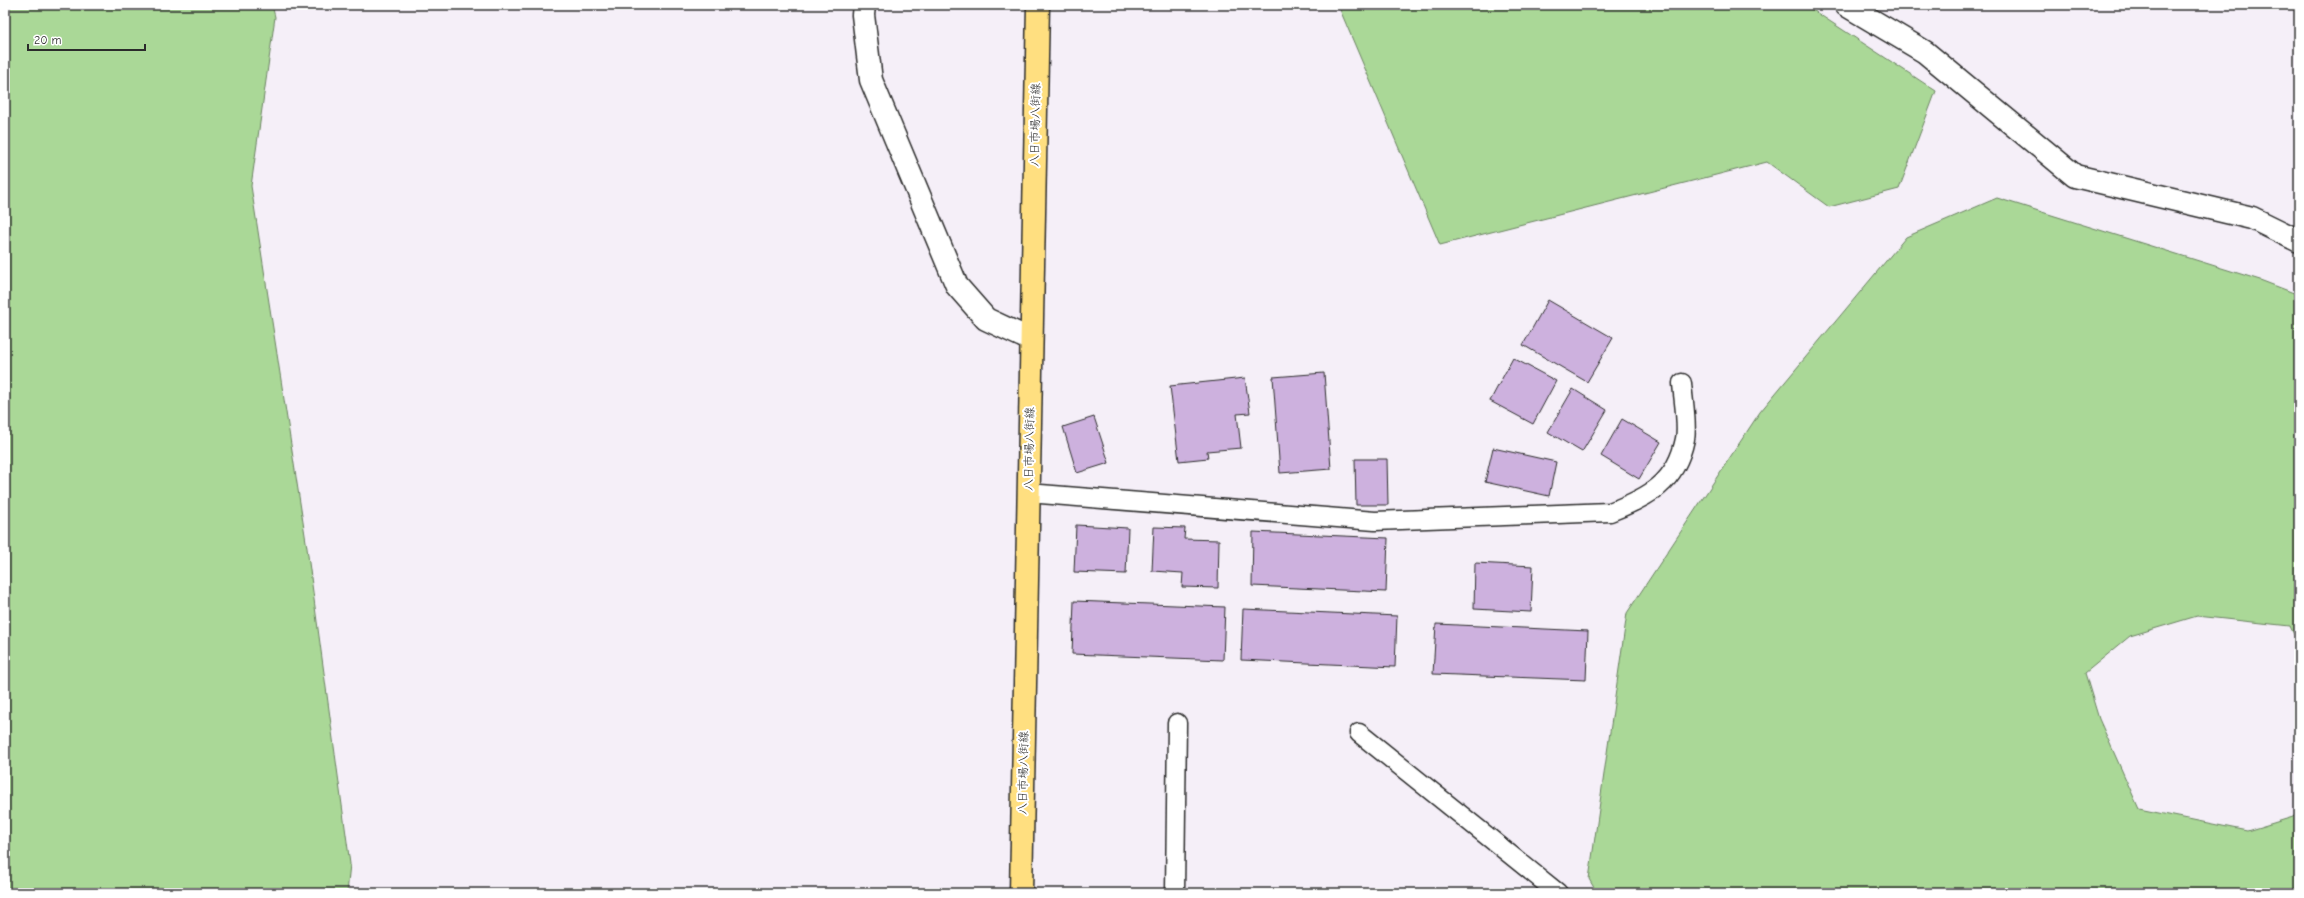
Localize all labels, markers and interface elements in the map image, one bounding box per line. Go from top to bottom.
scale bar [28,26,145,52]
text: 20 m [34,33,62,47]
street label: 八日市場八街線 [1027,83,1043,167]
street label: 八日市場八街線 [1021,407,1037,491]
street label: 八日市場八街線 [1015,731,1031,815]

